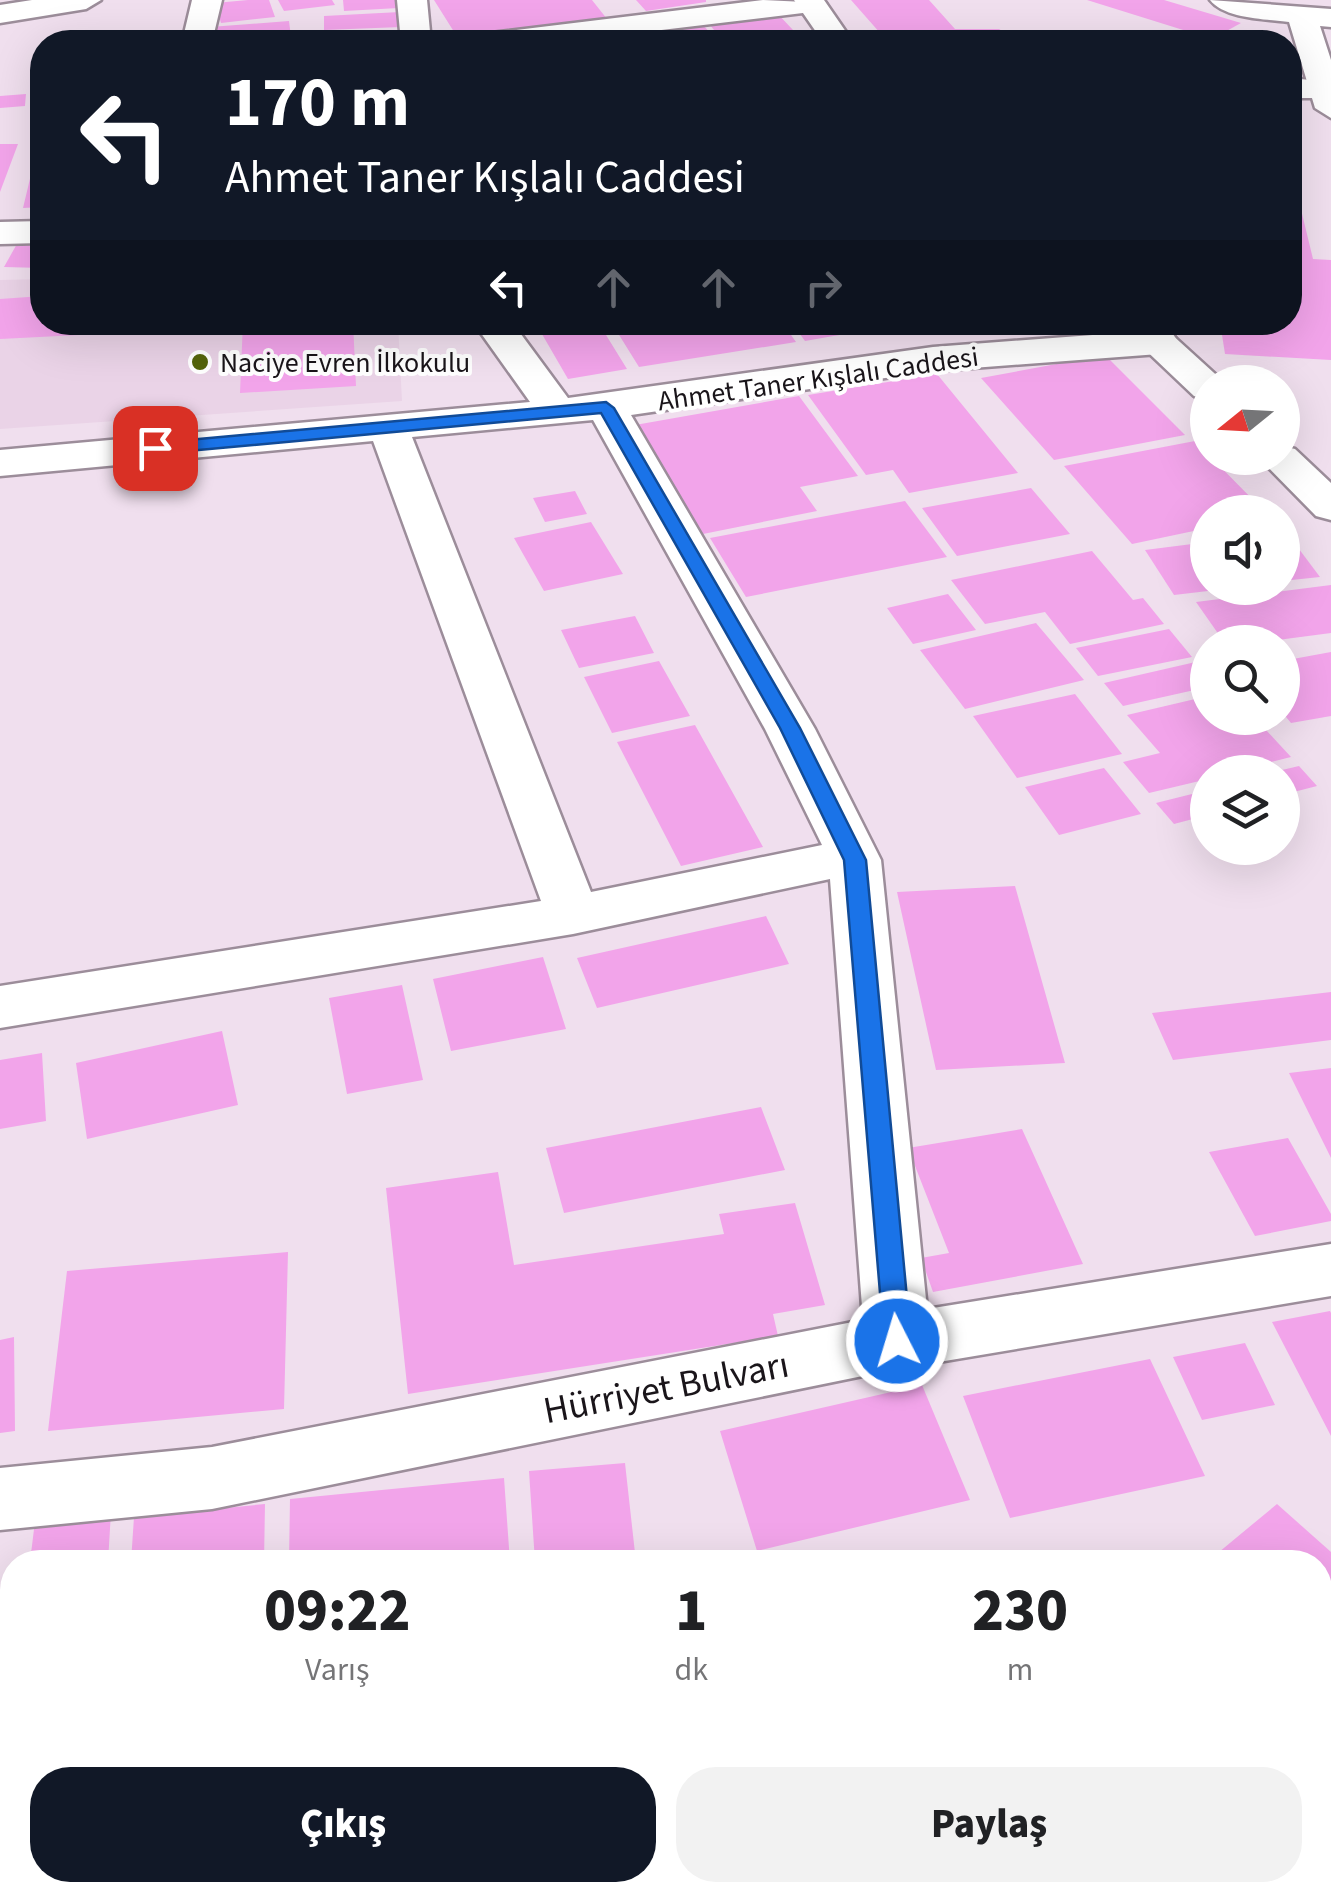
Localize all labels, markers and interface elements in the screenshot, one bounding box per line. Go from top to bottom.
text: 170 m [225,53,410,153]
icon: left [60,70,190,200]
text: Ahmet Taner Kışlalı Caddesi [225,146,745,210]
icon: left [481,260,536,315]
icon: ahead [586,260,641,315]
icon: ahead [691,260,746,315]
icon: right [796,260,851,315]
street label: Ahmet Taner Kışlalı Caddesi [655,337,981,421]
place label: Naciye Evren İlkokulu [220,343,470,383]
marker: Naciye Evren İlkokulu [189,351,211,373]
north arrow [1190,365,1300,475]
map controls [1190,365,1300,865]
pin [113,406,198,491]
icon: arrive [128,421,183,476]
button: sound [1190,495,1300,605]
button: search [1190,625,1300,735]
button: layers [1190,755,1300,865]
position arrow [845,1289,949,1393]
street label: Hürriyet Bulvarı [539,1338,794,1438]
text: 09:22 [264,1569,411,1654]
text: 1 [675,1569,707,1654]
text: 230 [972,1569,1068,1654]
text: Varış [305,1647,369,1693]
text: dk [675,1647,708,1693]
text: m [1007,1647,1033,1693]
button: Çıkış [30,1767,656,1882]
button: Paylaş [676,1767,1302,1882]

